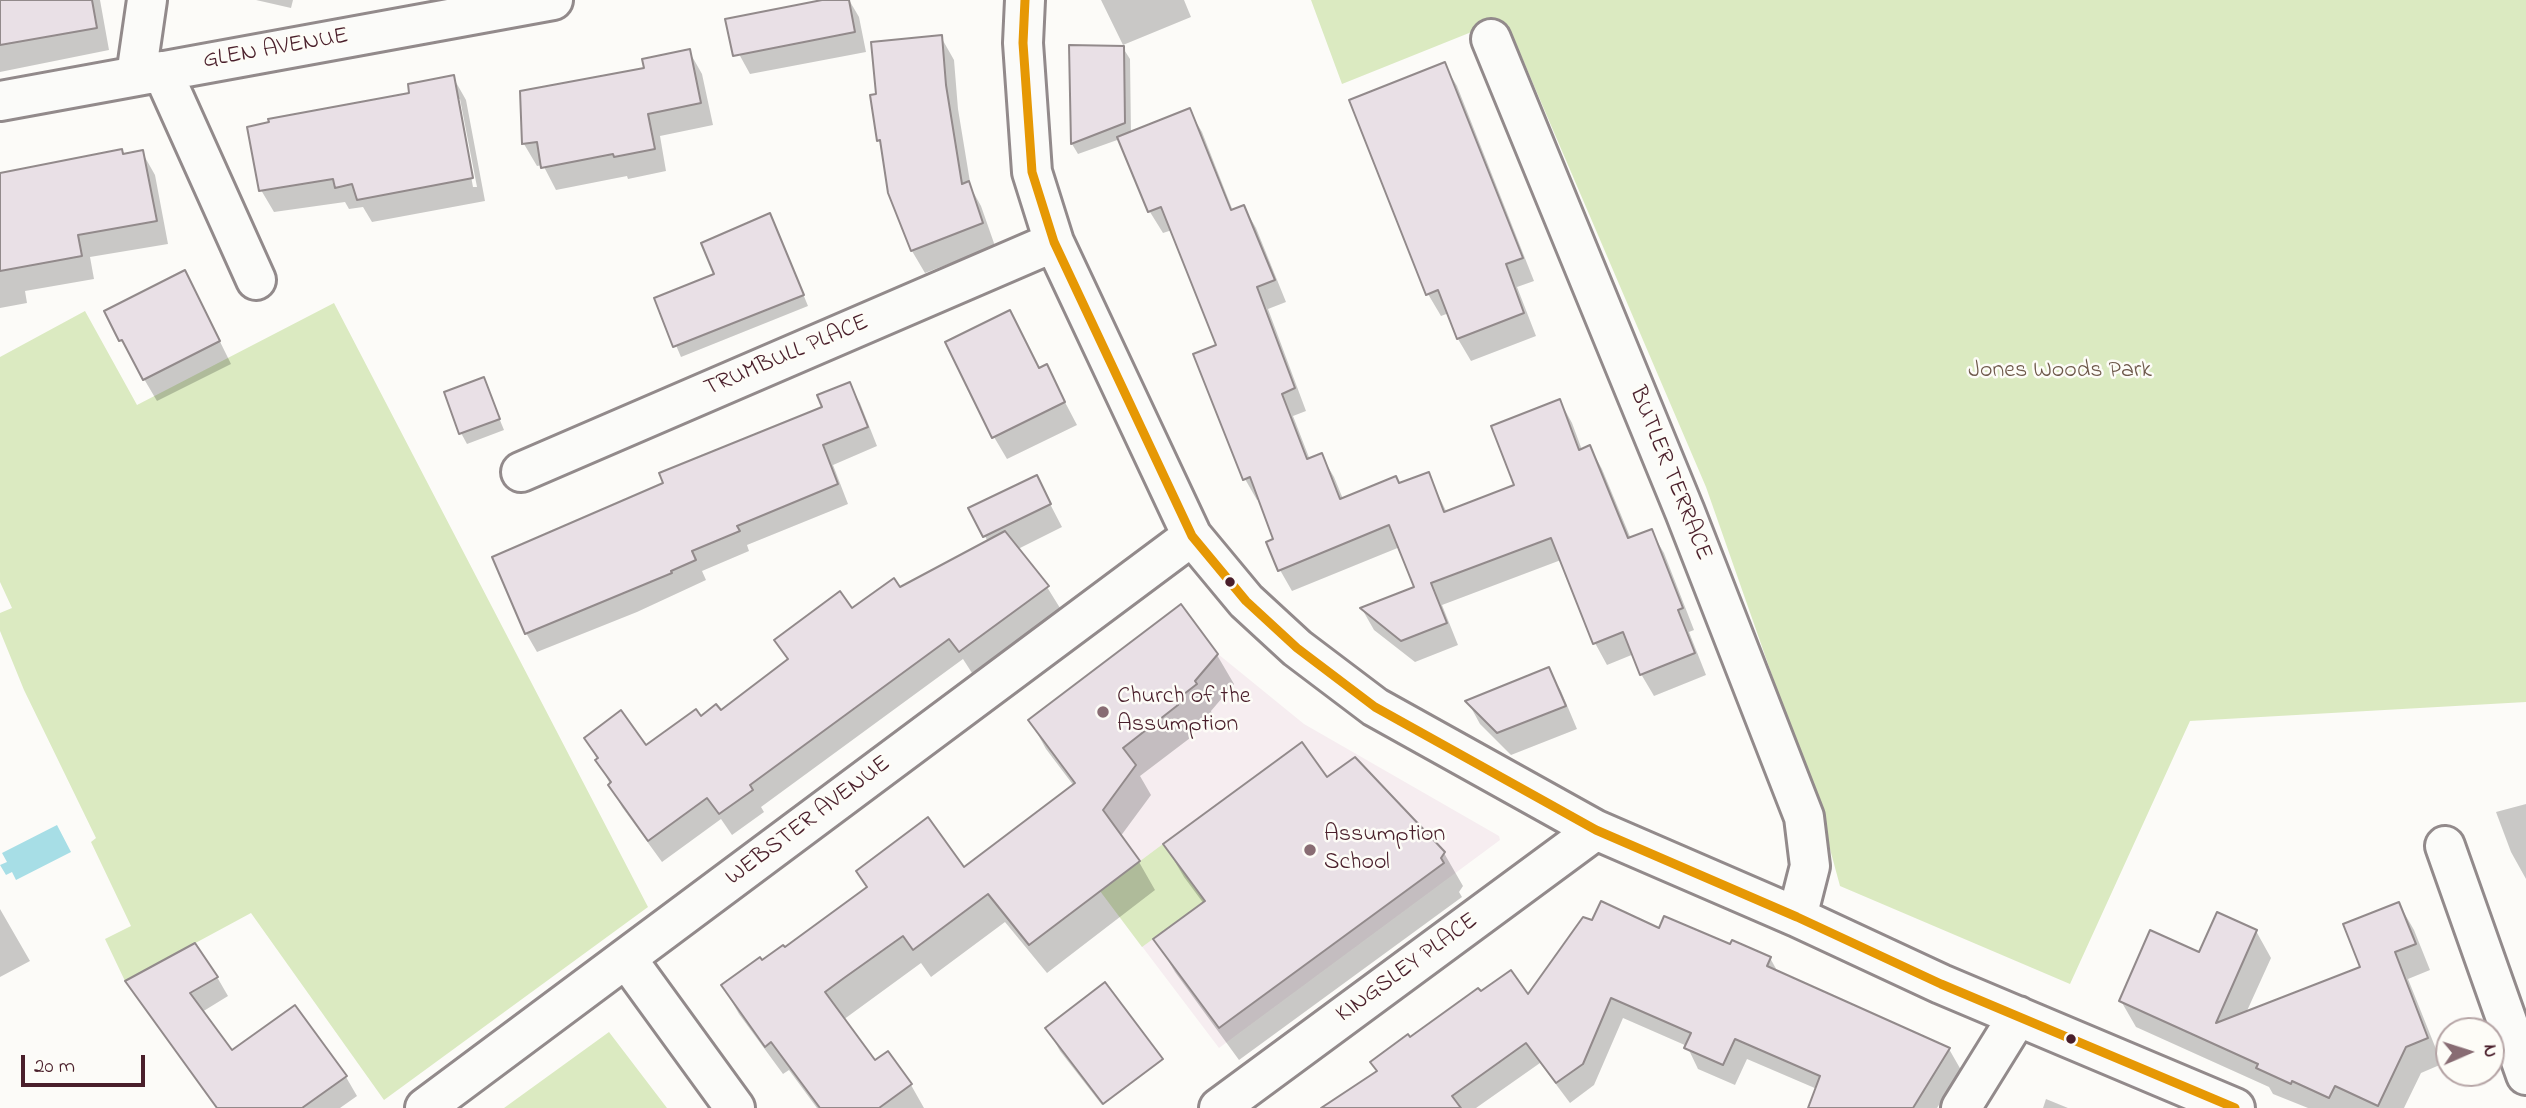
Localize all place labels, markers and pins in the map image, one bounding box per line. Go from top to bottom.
unlabelled marker [1223,575,1237,589]
place label: Church of the Assumption [1117,684,1251,740]
marker: Church of the Assumption [1095,704,1111,720]
place label: Assumption School [1324,822,1445,878]
marker: Assumption School [1302,842,1318,858]
unlabelled marker [2064,1032,2078,1046]

